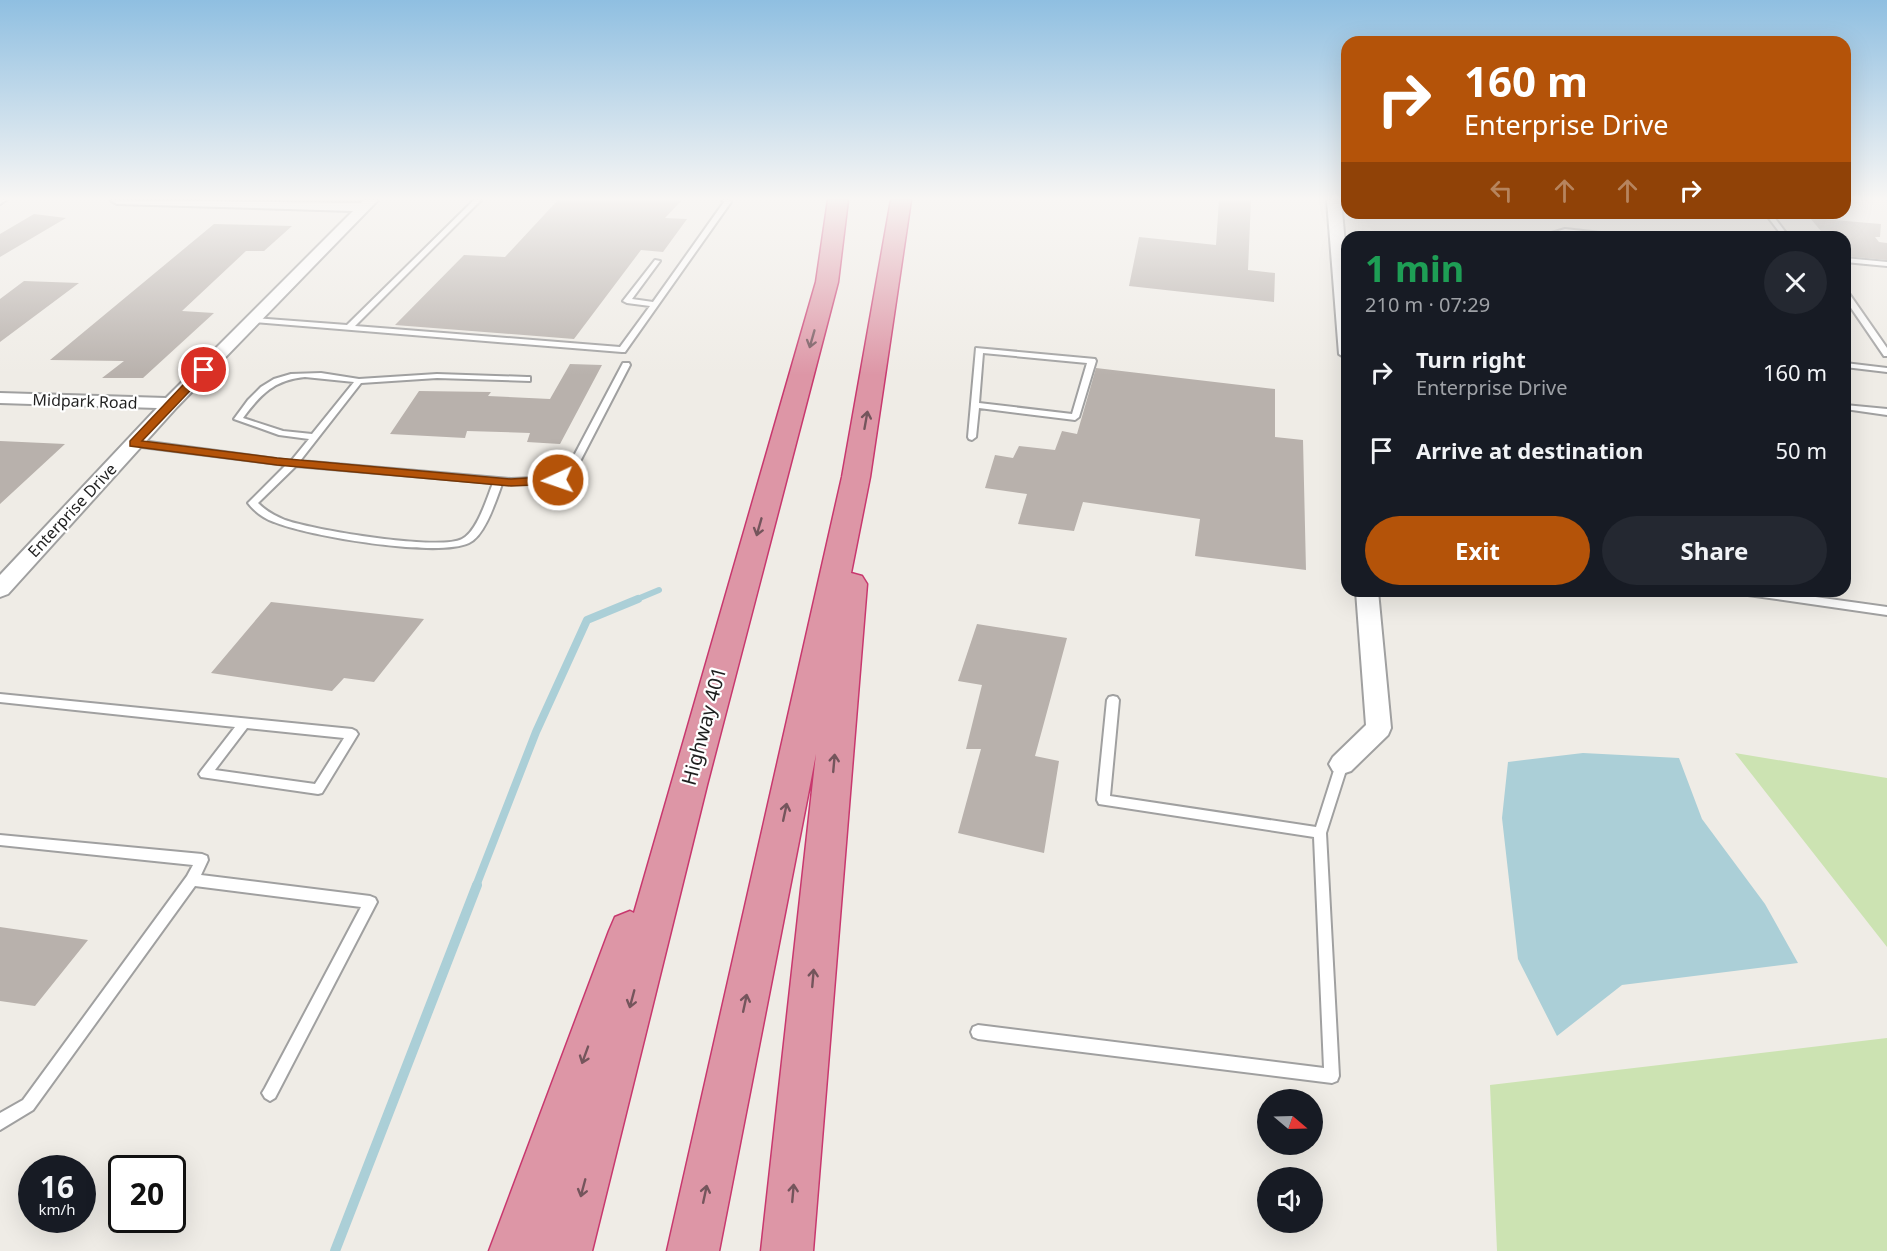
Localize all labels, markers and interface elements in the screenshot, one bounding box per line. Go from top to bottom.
text: 160 m [1464,52,1588,109]
icon: right [1365,60,1443,138]
text: Enterprise Drive [1464,106,1669,143]
icon: left [1485,174,1518,207]
icon: ahead [1548,174,1581,207]
icon: ahead [1611,174,1644,207]
icon: right [1674,174,1707,207]
text: 1 min [1365,244,1464,293]
button: close [1764,251,1827,314]
text: 210 m · 07:29 [1365,291,1490,318]
one-way arrow [805,329,817,348]
pin [178,344,229,395]
text: Turn right [1416,344,1526,374]
icon: arrive [187,353,220,386]
icon: right [1365,356,1398,389]
text: 160 m [1763,357,1827,387]
text: Enterprise Drive [1416,374,1567,401]
street label: Midpark Road [32,388,138,414]
one-way arrow [861,410,872,430]
icon: arrive [1365,434,1398,467]
text: Arrive at destination [1416,435,1643,465]
text: 50 m [1776,435,1827,465]
position arrow [526,448,590,512]
street label: Enterprise Drive [23,458,121,562]
button: Exit [1365,516,1590,585]
button: Share [1602,516,1827,585]
one-way arrow [753,517,764,536]
street label: Highway 401 [675,664,732,788]
one-way arrow [829,753,840,773]
one-way arrow [780,803,791,822]
one-way arrow [808,968,819,988]
one-way arrow [626,989,637,1008]
one-way arrow [740,994,751,1013]
one-way arrow [579,1045,590,1064]
north arrow [1257,1089,1323,1155]
map controls [1257,1089,1323,1233]
speed limit sign: 20 [108,1155,186,1233]
text: 16 [40,1166,74,1207]
button: sound [1257,1167,1323,1233]
one-way arrow [577,1178,588,1197]
one-way arrow [788,1183,799,1203]
one-way arrow [700,1184,711,1204]
text: km/h [39,1199,75,1219]

